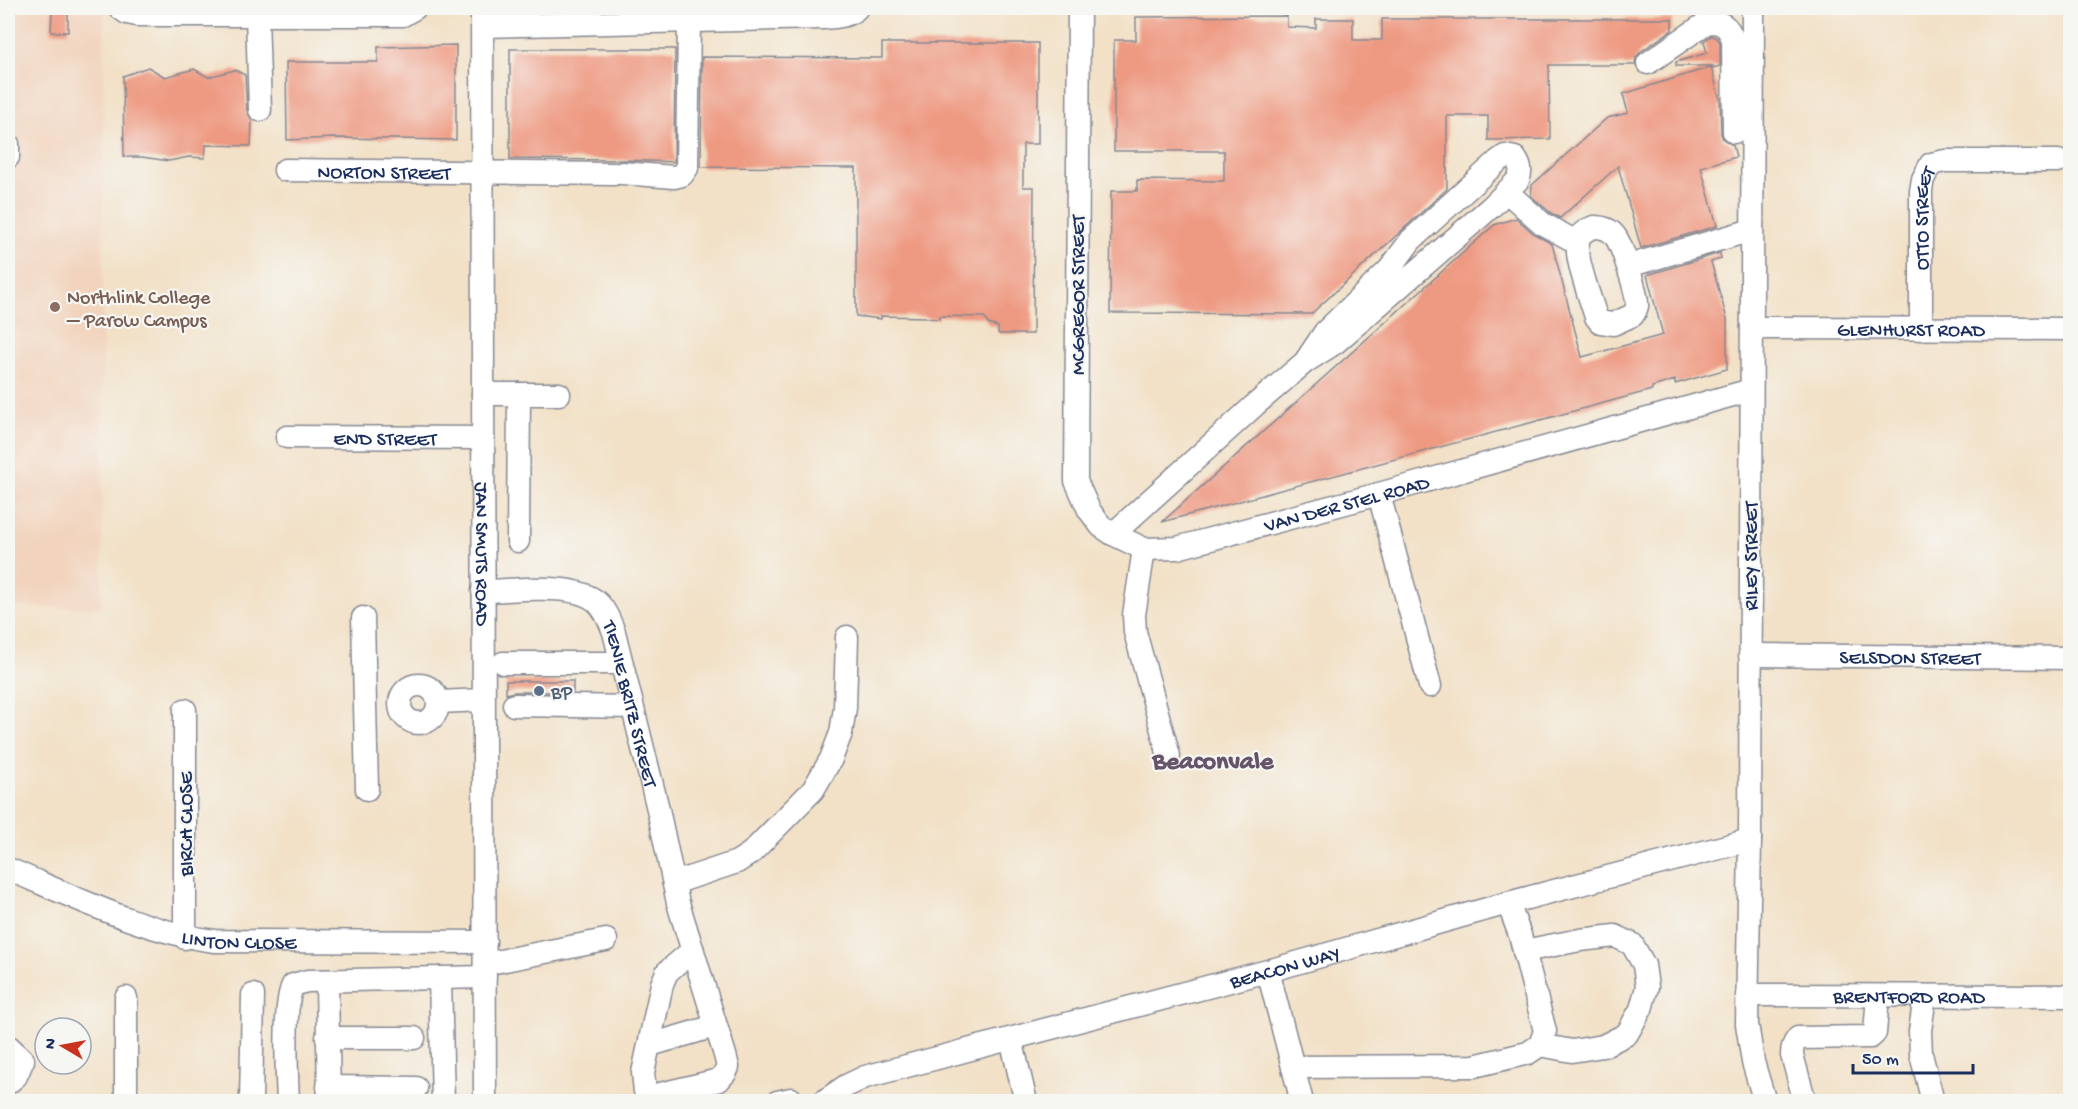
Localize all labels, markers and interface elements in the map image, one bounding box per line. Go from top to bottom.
street label: NORTON STREET [317,162,452,187]
street label: OTTO STREET [1913,163,1943,270]
street label: MCGREGOR STREET [1069,214,1092,375]
place label: Northlink College – Parow Campus [66,288,211,334]
marker: Northlink College – Parow Campus [48,300,62,314]
street label: GLENHURST ROAD [1837,320,1986,344]
street label: END STREET [333,429,438,453]
street label: VAN DER STEL ROAD [1261,472,1433,539]
street label: JAN SMUTS ROAD [468,482,492,627]
street label: RILEY STREET [1742,500,1765,611]
street label: TIENIE BRITZ STREET [595,617,660,791]
street label: SELSDON STREET [1839,648,1982,672]
place label: BP [550,683,573,706]
marker: BP [532,684,546,698]
district label: Beaconvale [1152,748,1275,779]
street label: BIRCH CLOSE [177,770,200,877]
street label: LINTON CLOSE [179,927,298,956]
street label: BEACON WAY [1227,943,1343,996]
street label: BRENTFORD ROAD [1832,987,1986,1011]
north arrow [33,1016,93,1076]
text: N [41,1037,62,1051]
scale bar [1853,1037,1973,1075]
text: 50 m [1862,1050,1899,1071]

